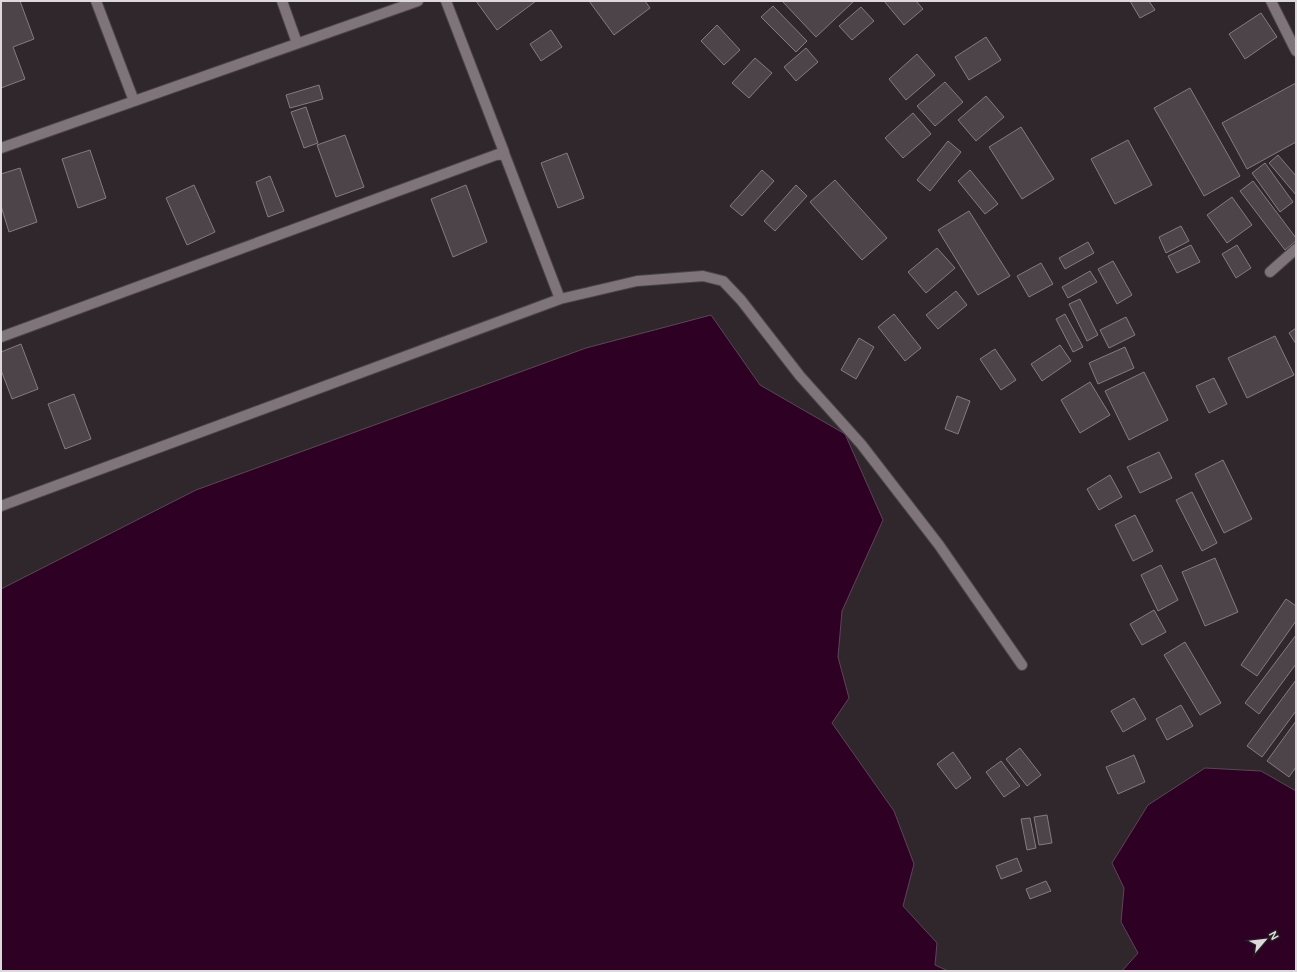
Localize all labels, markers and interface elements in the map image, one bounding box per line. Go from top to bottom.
north arrow [1245,920,1285,960]
text: N [1266,928,1282,942]

